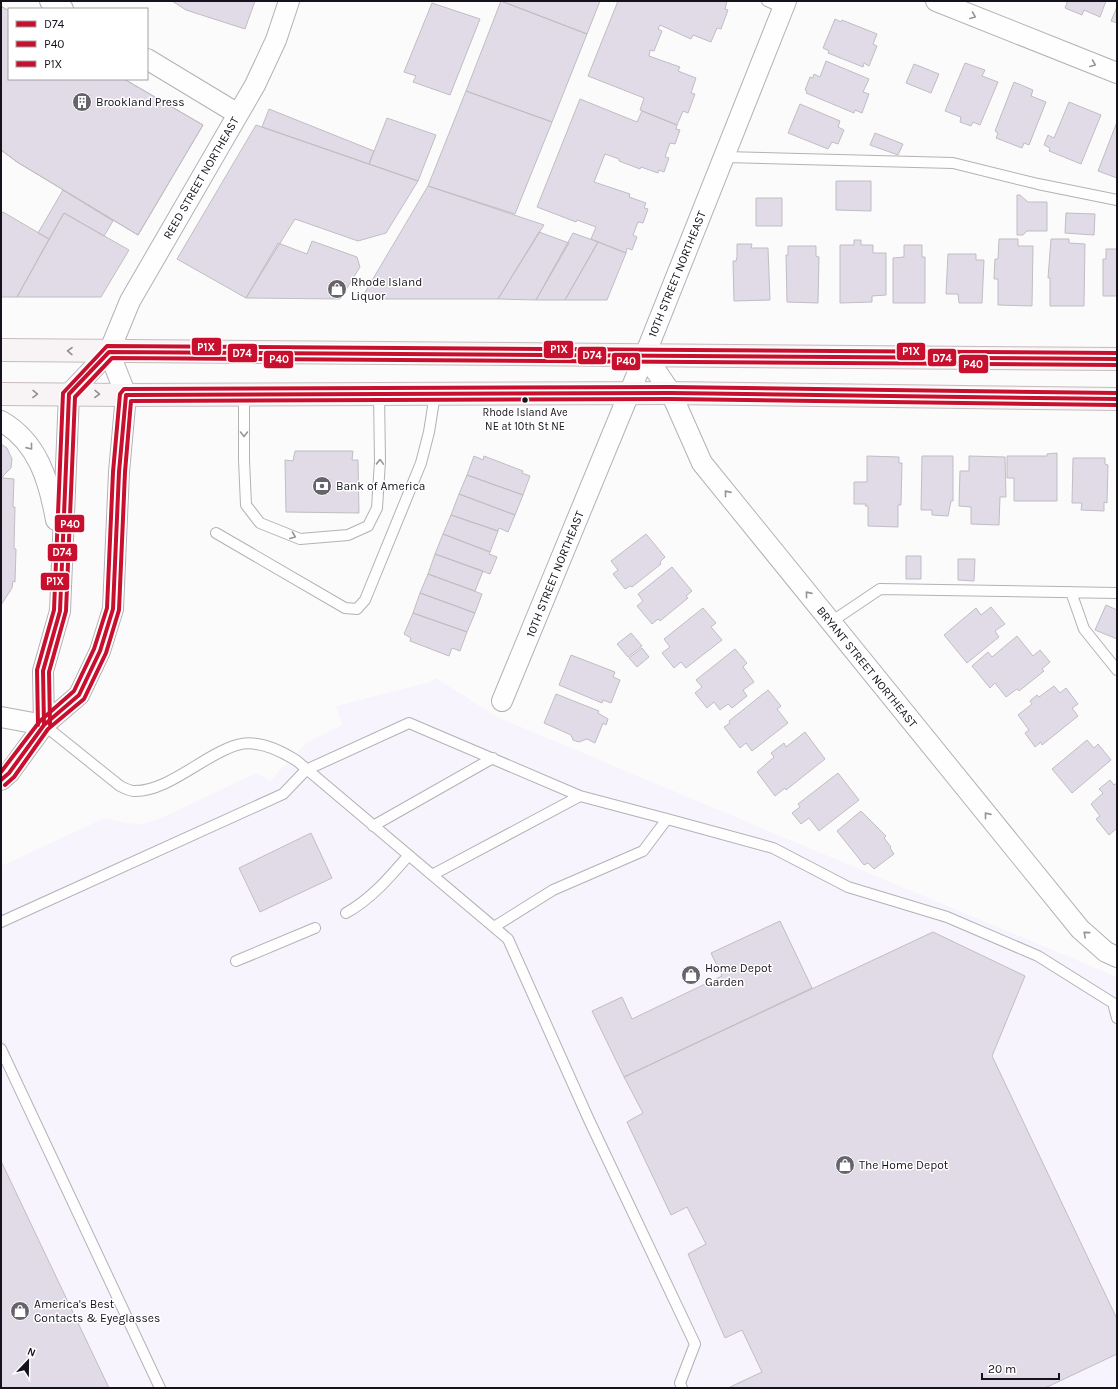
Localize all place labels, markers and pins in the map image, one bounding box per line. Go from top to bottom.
building icon: Brookland Press [71,91,93,113]
place label: Brookland Press [96,95,185,109]
place label: Rhode Island Liquor [351,275,422,303]
shop icon: Rhode Island Liquor [326,278,348,300]
marker: Rhode Island Ave NE at 10th St NE [520,395,530,405]
place label: Rhode Island Ave NE at 10th St NE [482,406,568,433]
bank icon: Bank of America [311,475,333,497]
place label: Bank of America [336,479,425,493]
place label: Home Depot Garden [705,961,772,989]
shop icon: Home Depot Garden [680,964,702,986]
shop icon: The Home Depot [834,1154,856,1176]
place label: The Home Depot [859,1158,949,1172]
place label: America's Best Contacts & Eyeglasses [34,1297,160,1325]
shop icon: America's Best Contacts & Eyeglasses [9,1300,31,1322]

